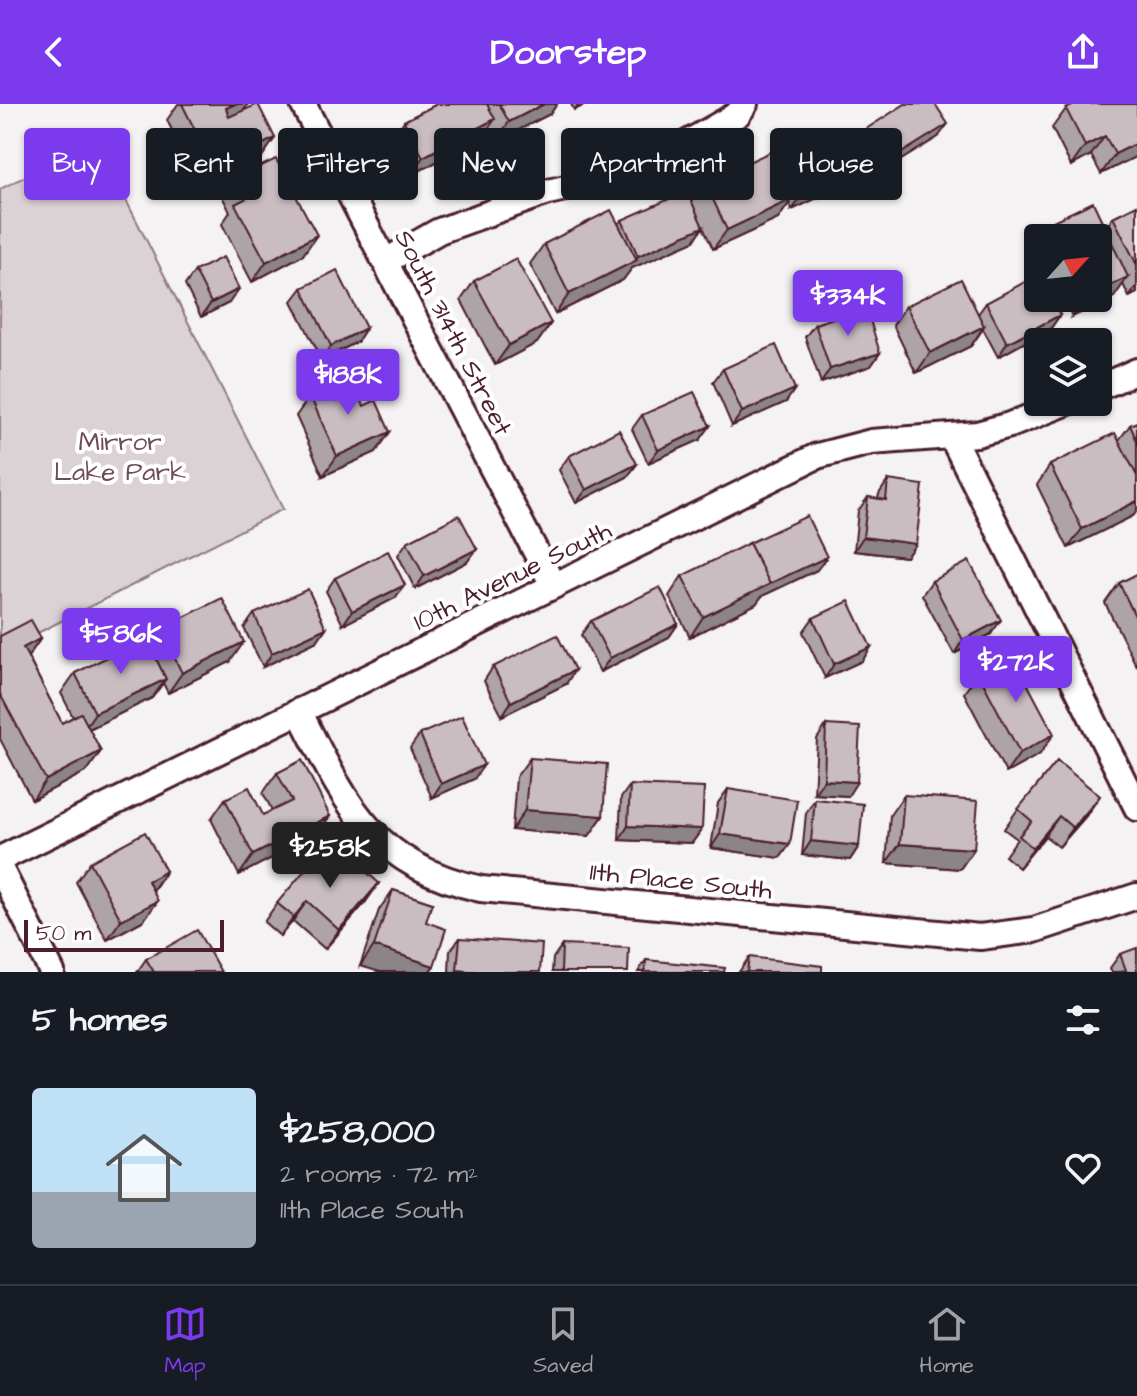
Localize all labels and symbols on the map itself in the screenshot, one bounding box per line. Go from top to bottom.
street label: South 314th Street [386,223,521,442]
north arrow [1024,224,1112,312]
pin: $334K [792,270,904,338]
pin: $188K [292,349,404,417]
park label: Mirror Lake Park [54,424,186,490]
street label: 10th Avenue South [407,512,618,639]
pin: $586K [65,608,177,676]
pin: $272K [960,636,1072,704]
pin: $258K [274,822,386,890]
street label: 11th Place South [588,854,774,908]
scale bar [24,916,224,952]

